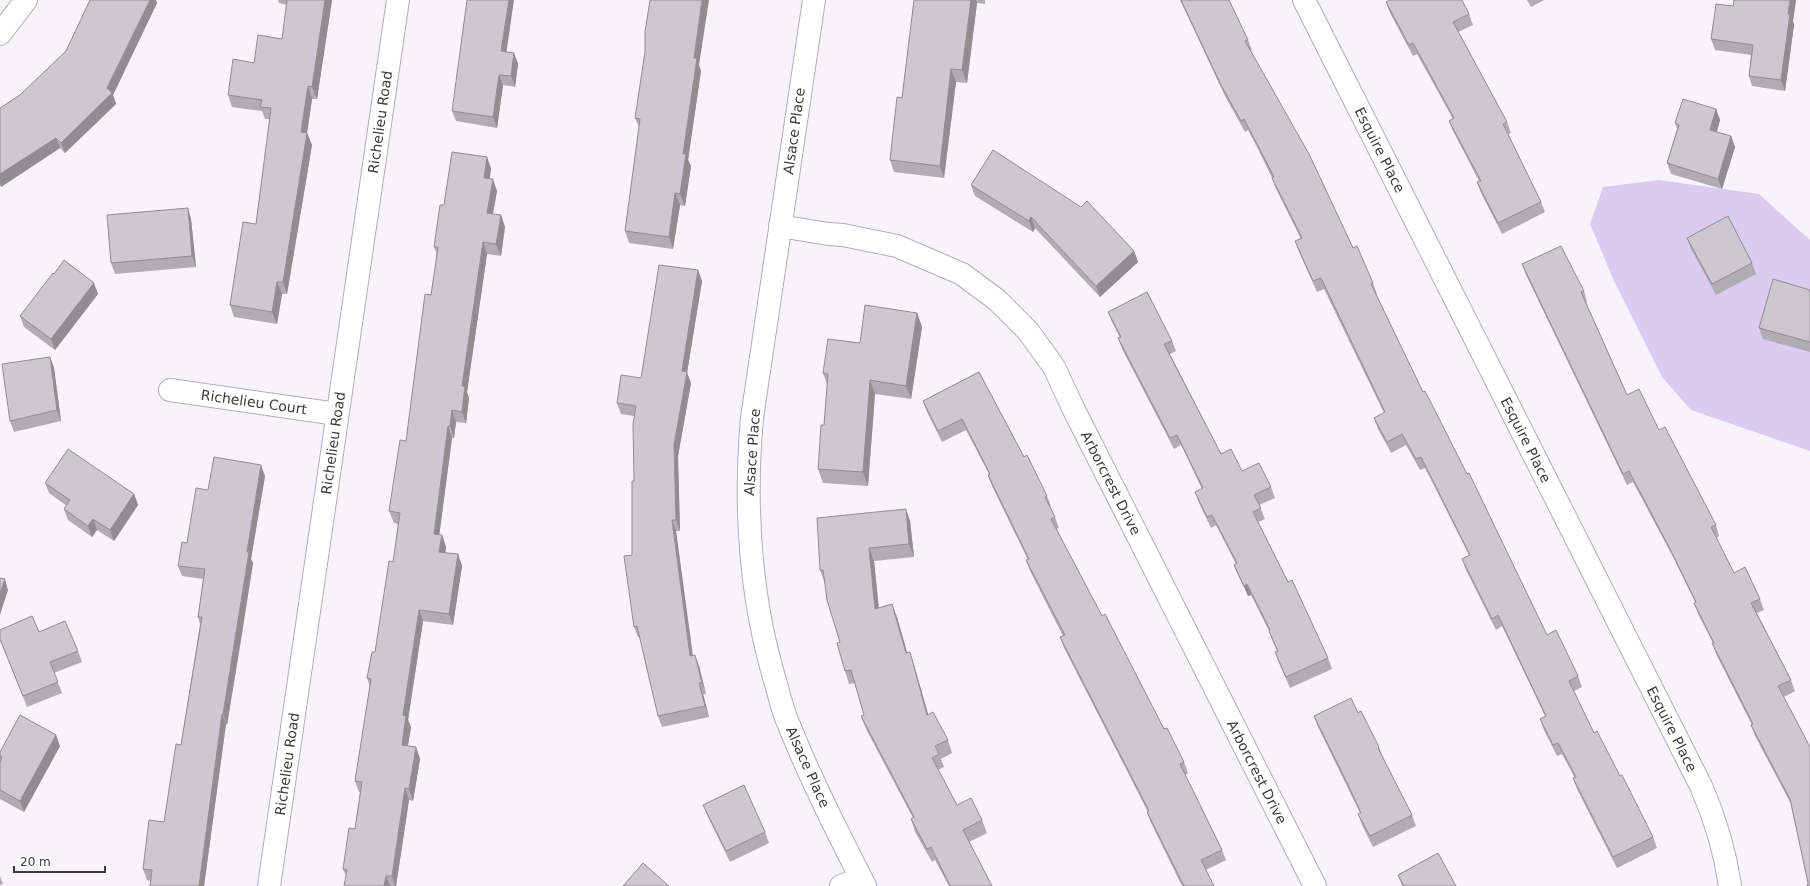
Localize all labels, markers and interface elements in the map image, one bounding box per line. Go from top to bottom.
street label: Richelieu Road [365,70,395,174]
street label: Alsace Place [780,87,808,175]
street label: Esquire Place [1352,105,1408,195]
street label: Richelieu Court [200,387,309,417]
street label: Richelieu Road [318,391,348,495]
street label: Esquire Place [1498,395,1554,485]
street label: Alsace Place [741,408,763,496]
street label: Arborcrest Drive [1078,428,1144,538]
street label: Esquire Place [1644,684,1700,774]
street label: Richelieu Road [272,712,302,816]
street label: Arborcrest Drive [1224,717,1290,827]
street label: Alsace Place [783,724,833,810]
scale bar [14,848,105,874]
text: 20 m [20,855,51,869]

